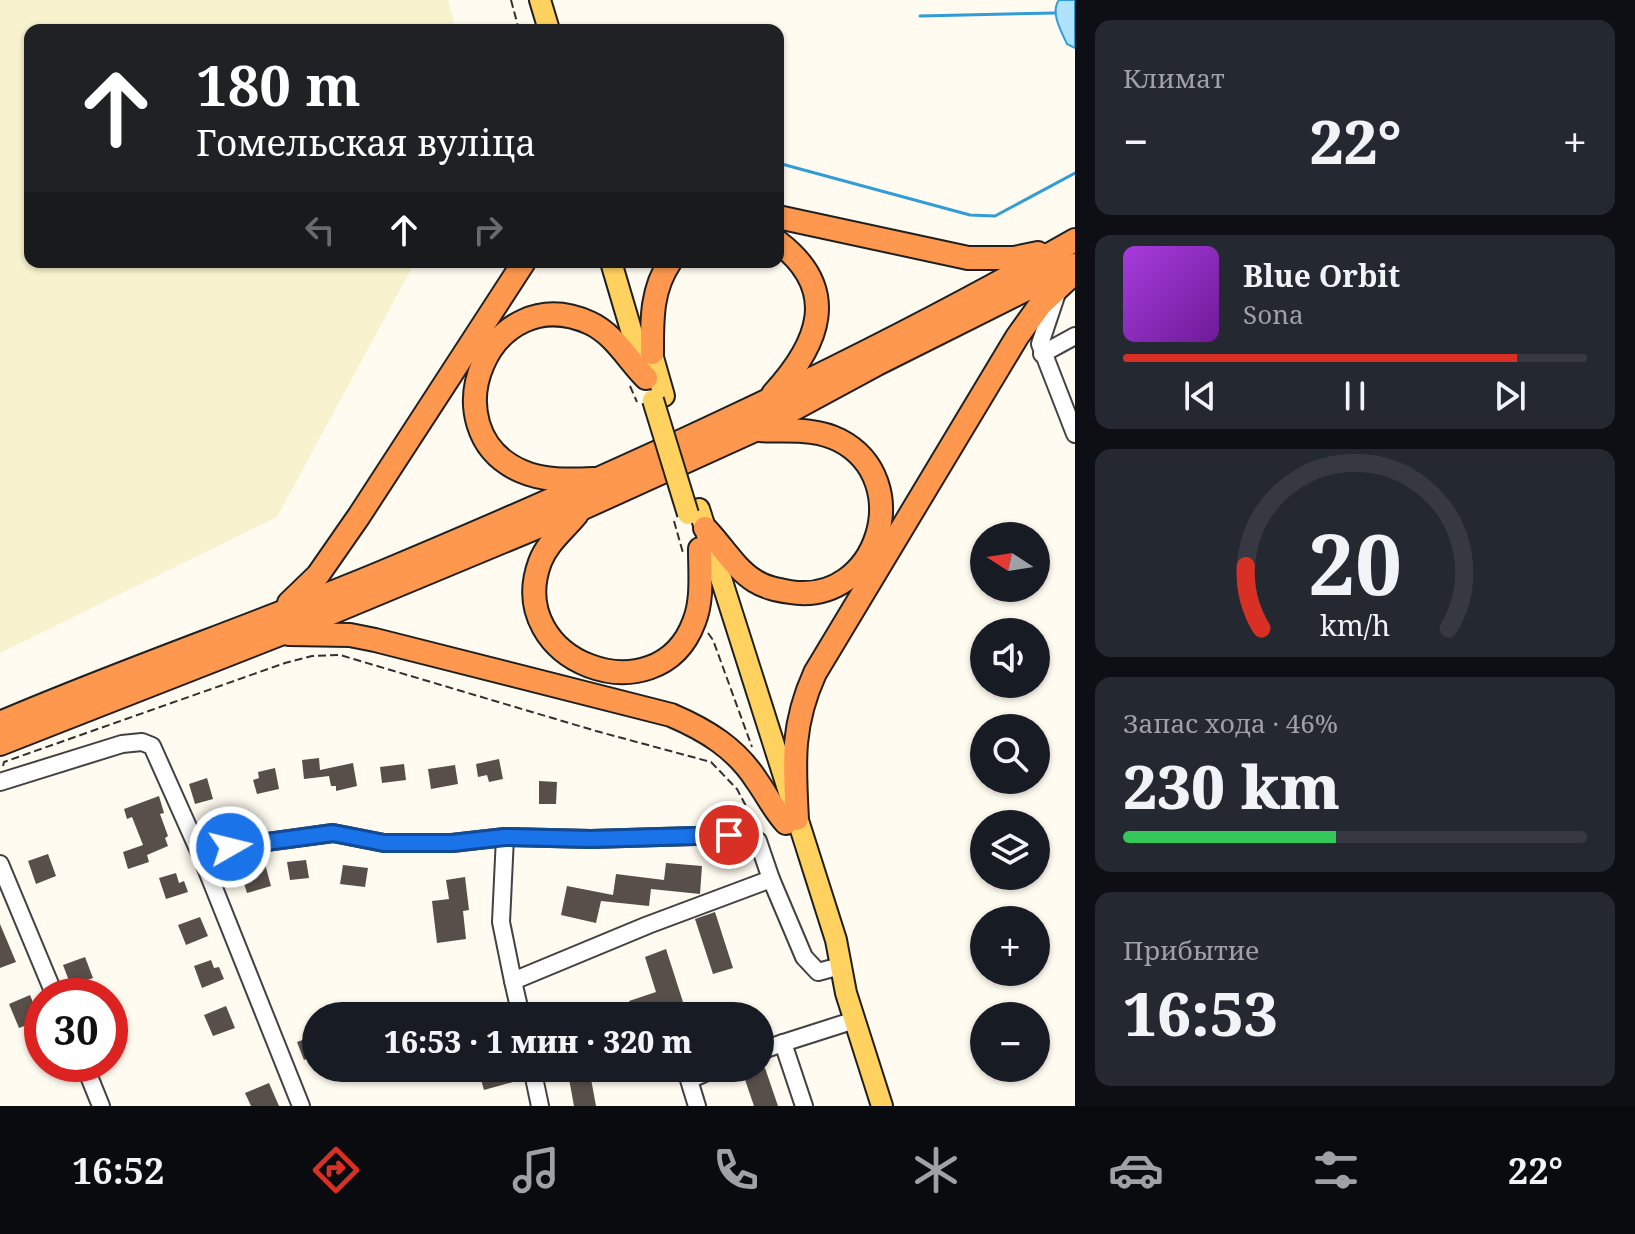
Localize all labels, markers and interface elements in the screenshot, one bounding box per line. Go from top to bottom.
text: 180 m [196,46,361,122]
icon: ahead [64,56,168,160]
text: Климат [1123,60,1225,96]
text: 22° [1309,100,1401,182]
text: − [1123,111,1148,171]
text: + [1562,111,1587,171]
text: Гомельская вуліца [196,118,536,167]
icon: left [298,208,342,252]
icon: ahead [382,208,426,252]
icon: right [466,208,510,252]
text: Blue Orbit [1243,255,1400,296]
text: Sona [1243,296,1304,332]
icon: previous [1178,374,1222,418]
icon: pause [1333,374,1377,418]
icon: next [1488,374,1532,418]
text: 20 [1308,506,1402,619]
north arrow [970,522,1050,602]
map controls [970,522,1050,1082]
text: km/h [1320,605,1390,644]
button: sound [970,618,1050,698]
text: Запас хода · 46% [1123,705,1338,741]
button: search [970,714,1050,794]
text: 230 km [1123,745,1340,827]
pin [695,801,763,869]
position arrow [188,805,272,889]
button: layers [970,810,1050,890]
icon: arrive [707,813,751,857]
button: + [970,906,1050,986]
text: Прибытие [1123,932,1259,968]
text: 16:53 [1123,972,1278,1054]
speed limit sign: 30 [24,978,128,1082]
button: − [970,1002,1050,1082]
text: 16:53 · 1 мин · 320 m [384,1021,692,1062]
icon: directions [308,1142,364,1198]
icon: music [508,1142,564,1198]
icon: phone [708,1142,764,1198]
icon: climate [908,1142,964,1198]
icon: car [1108,1142,1164,1198]
icon: filters [1308,1142,1364,1198]
text: 16:52 [72,1146,164,1195]
text: 22° [1508,1146,1563,1195]

